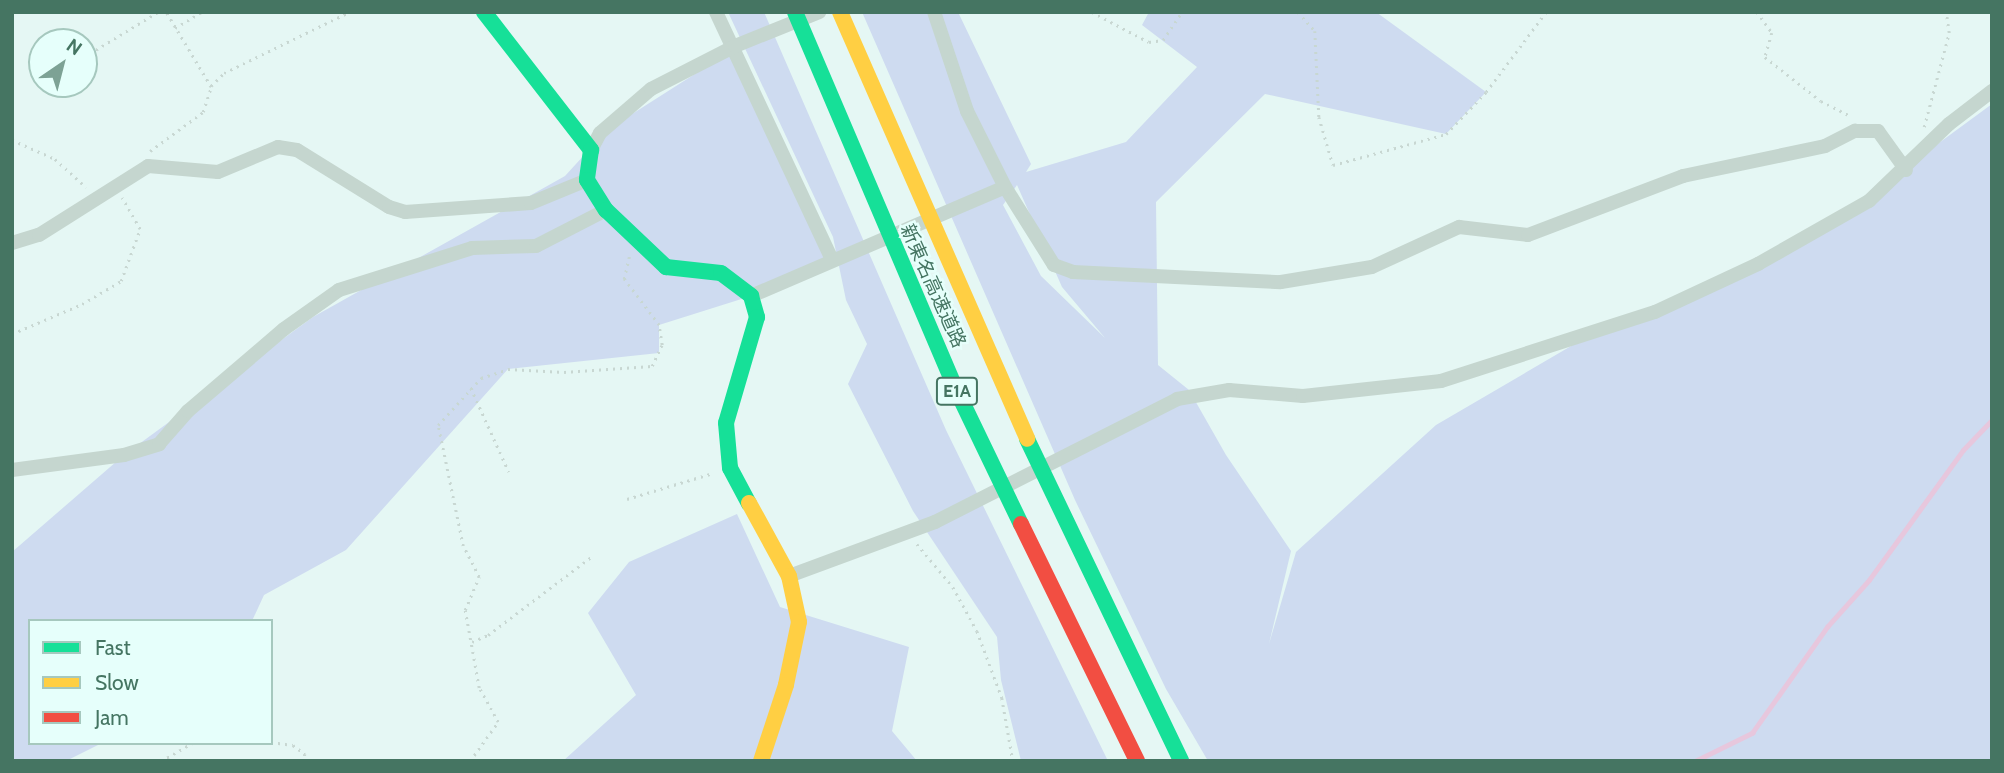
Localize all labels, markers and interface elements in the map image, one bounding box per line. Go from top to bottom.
north arrow [28,28,98,98]
text: N [62,34,86,60]
street label: 新東名高速道路 [896,221,970,351]
road number: E1A [934,376,980,405]
legend [28,619,273,745]
text: Fast [95,635,131,660]
text: Slow [95,670,139,695]
text: Jam [95,705,129,730]

